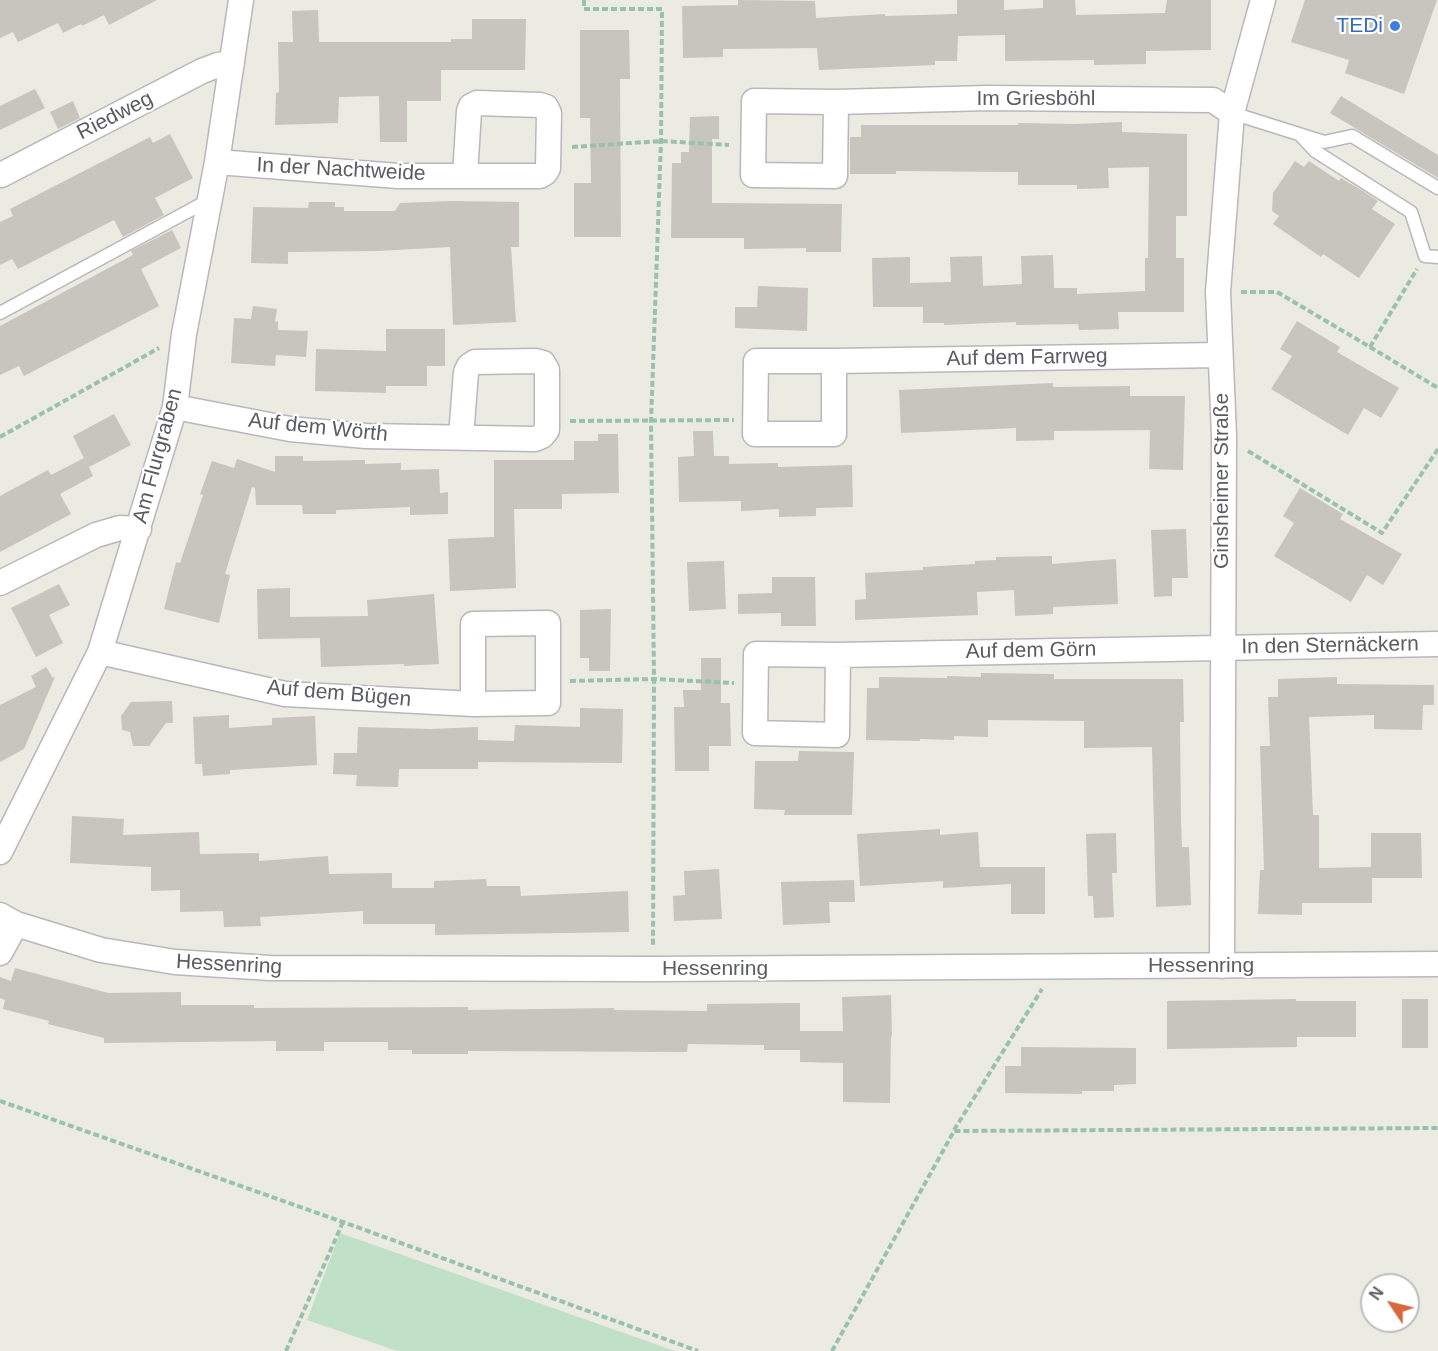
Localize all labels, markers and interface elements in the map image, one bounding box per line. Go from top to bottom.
place label: TEDi [1336,13,1383,39]
marker: TEDi [1388,19,1402,33]
street label: Riedweg [73,86,157,146]
street label: Im Griesböhl [976,86,1096,112]
street label: In der Nachtweide [256,153,426,187]
street label: Auf dem Farrweg [946,344,1108,372]
street label: Am Flurgraben [128,386,188,526]
street label: Ginsheimer Straße [1209,393,1235,569]
street label: Auf dem Wörth [247,408,389,448]
street label: In den Sternäckern [1241,632,1419,660]
street label: Auf dem Görn [965,637,1097,665]
street label: Auf dem Bügen [266,675,412,713]
street label: Hessenring [175,950,283,980]
street label: Hessenring [1148,953,1254,979]
street label: Hessenring [662,956,768,982]
north arrow [1360,1273,1420,1333]
text: N [1366,1284,1387,1303]

